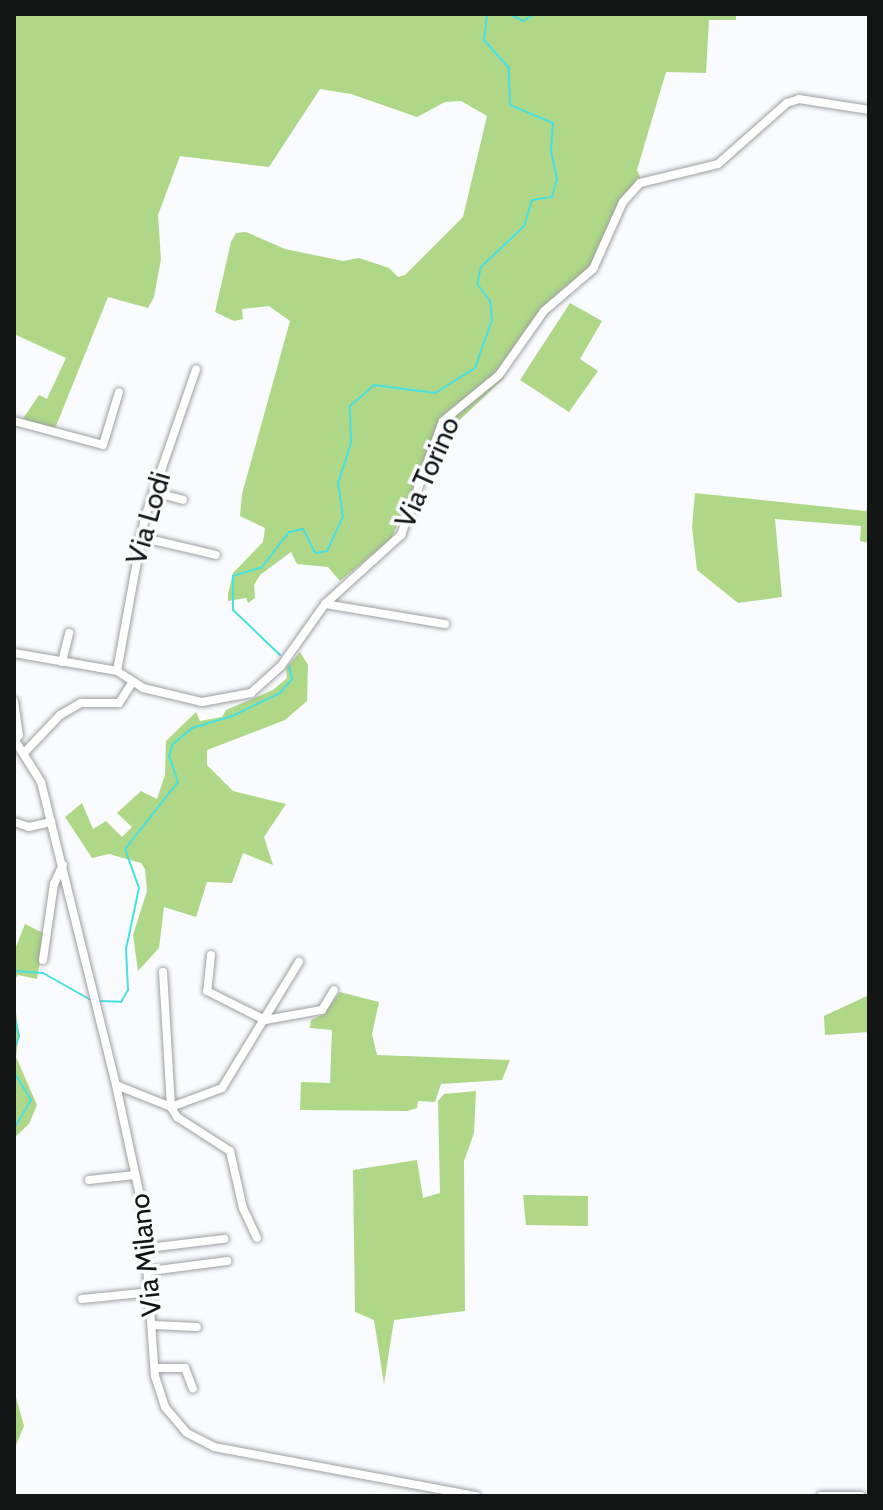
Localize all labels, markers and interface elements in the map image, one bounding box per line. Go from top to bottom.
street label: Via Torino [388,411,466,533]
street label: Via Lodi [119,468,177,568]
street label: Via Milano [122,1192,168,1318]

